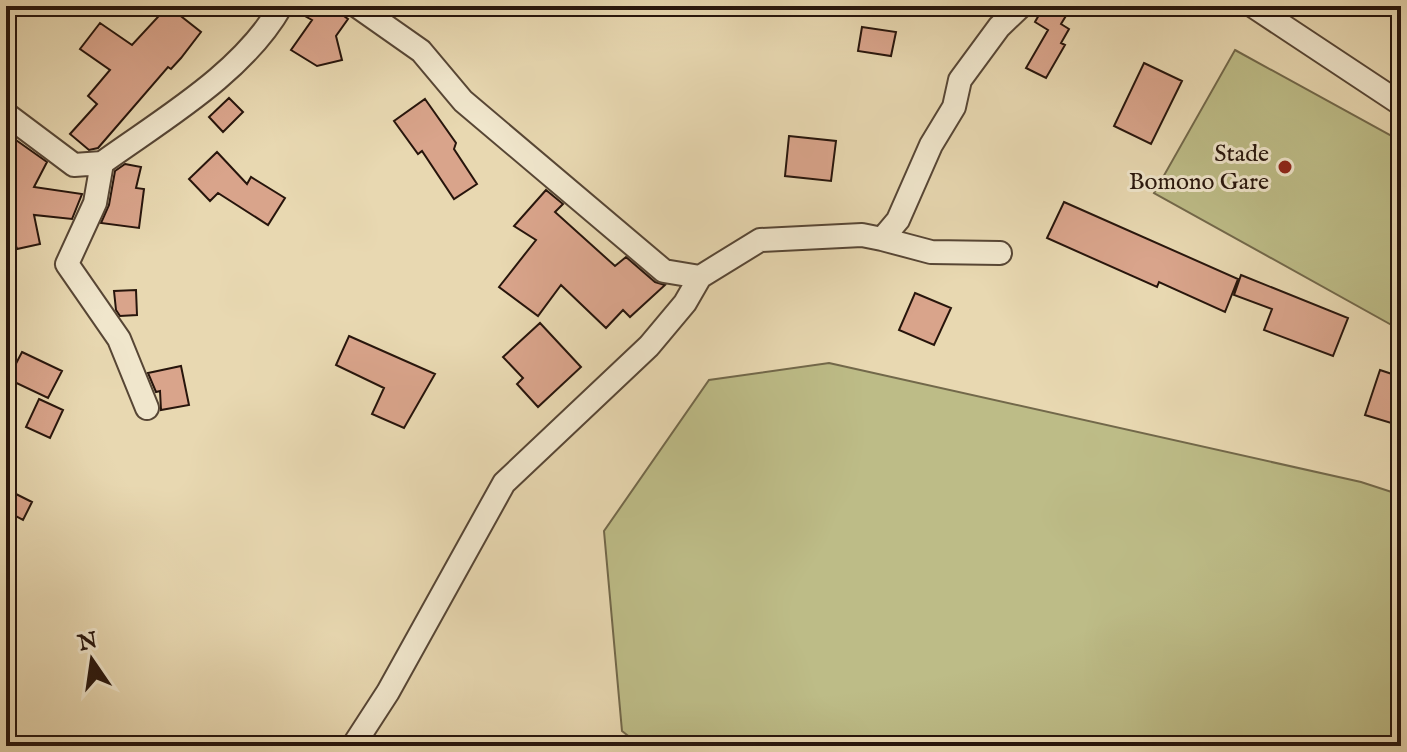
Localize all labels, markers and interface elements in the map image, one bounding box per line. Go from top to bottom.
place label: Stade Bomono Gare [1129,139,1269,198]
marker: Stade Bomono Gare [1276,158,1294,176]
north arrow [52,620,132,700]
text: N [75,627,100,658]

